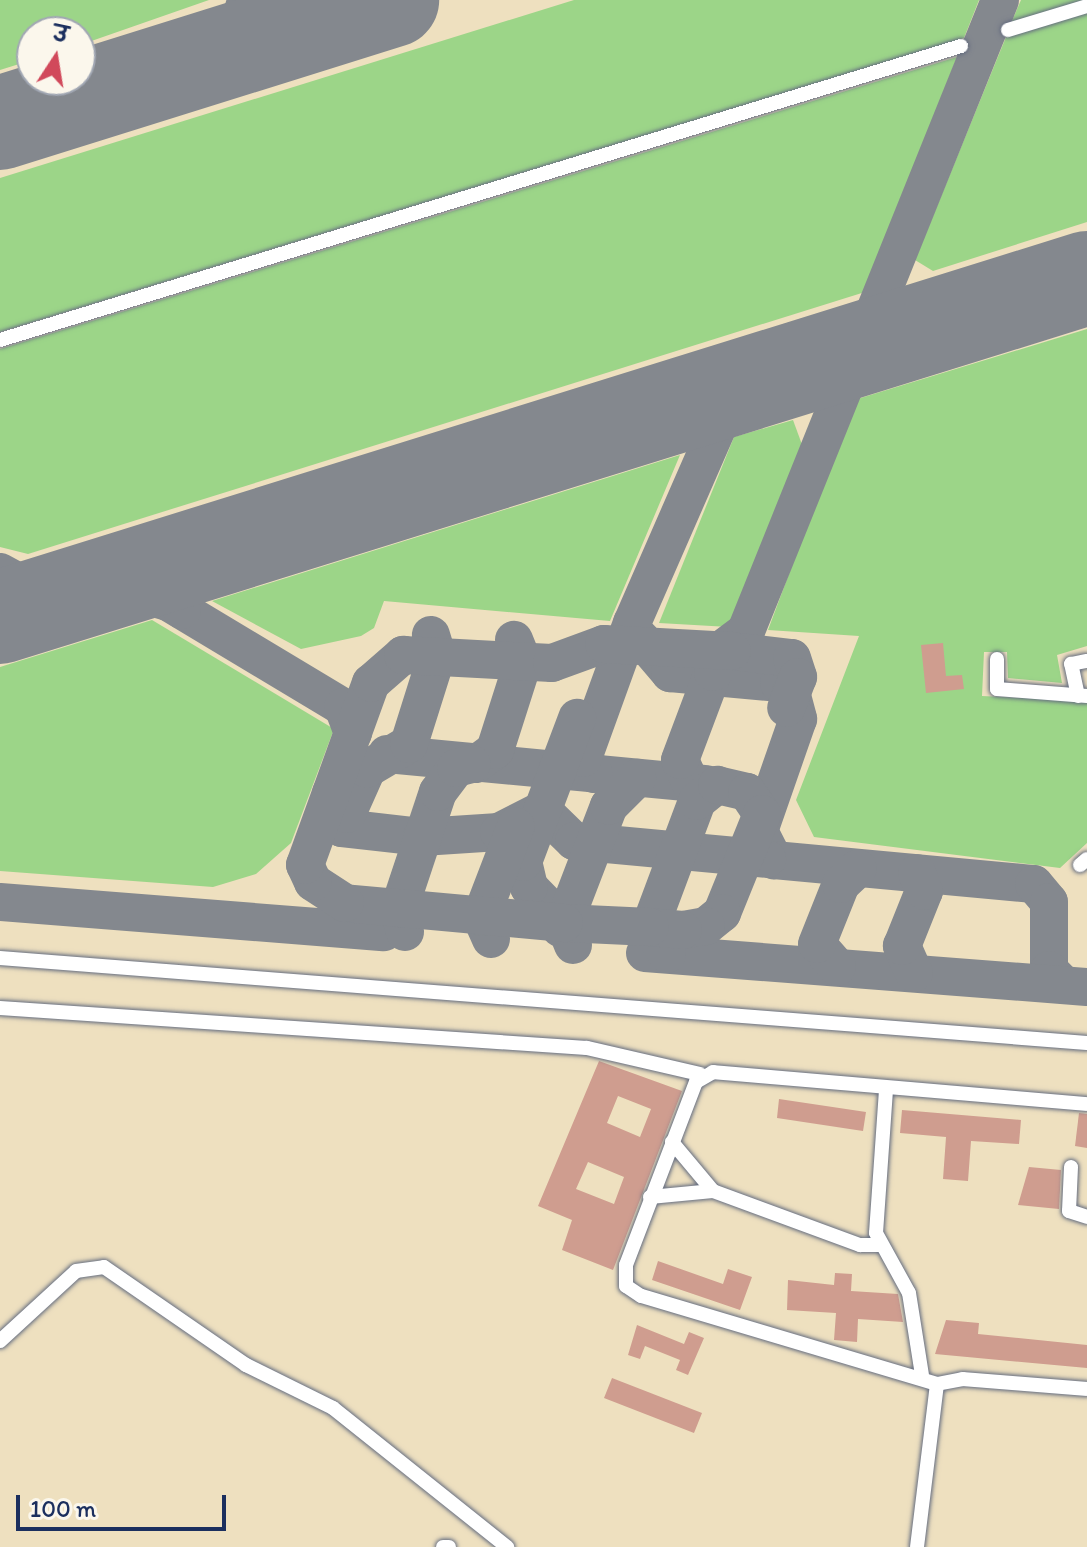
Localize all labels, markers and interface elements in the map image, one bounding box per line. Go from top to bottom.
north arrow [16,16,96,96]
text: उ [51,19,71,49]
scale bar [20,1479,230,1529]
text: 100 m [30,1494,96,1523]

